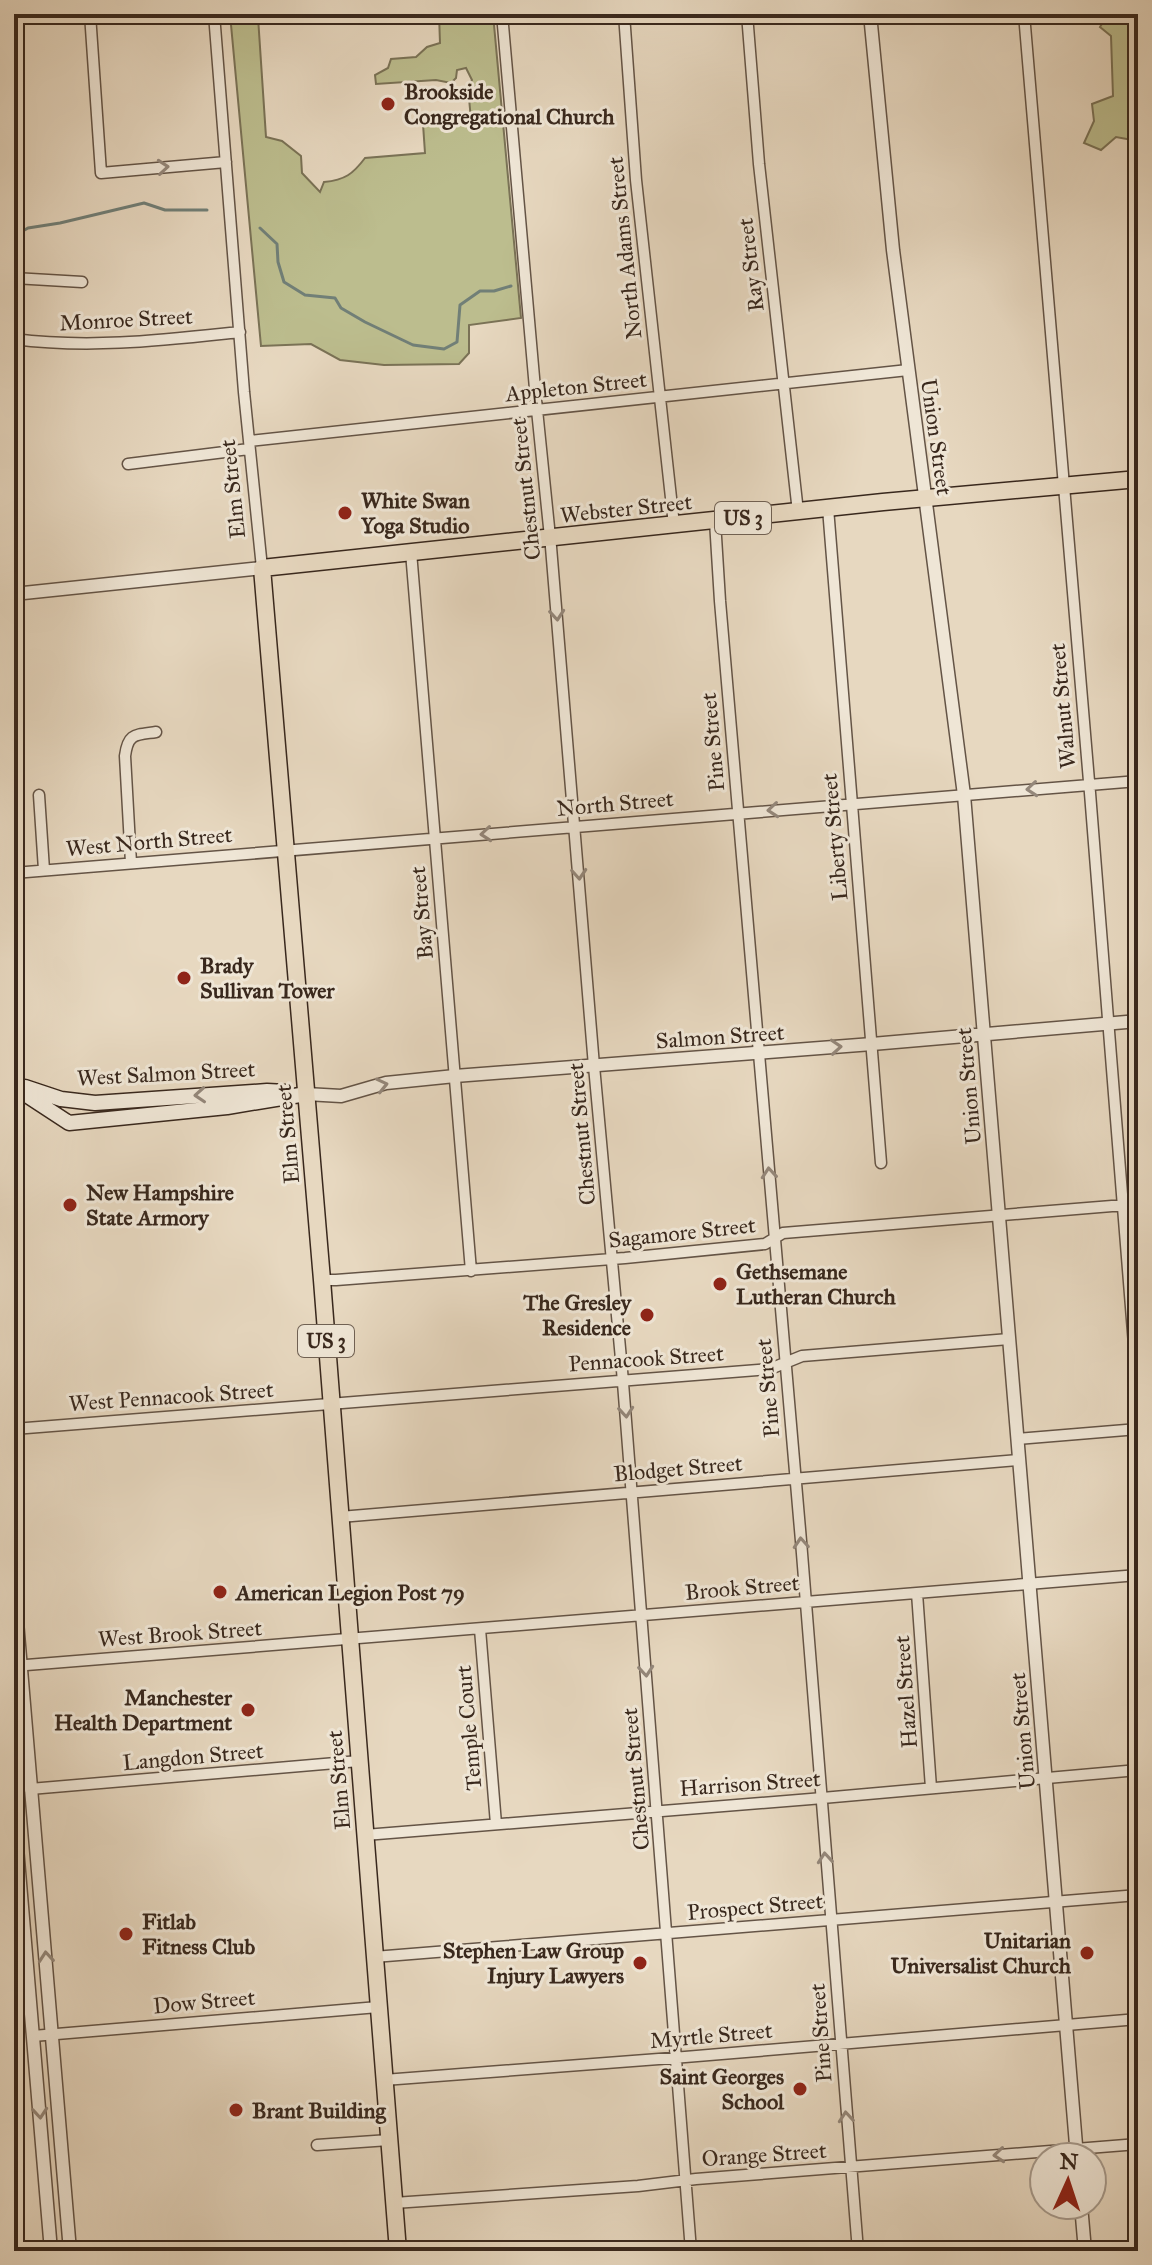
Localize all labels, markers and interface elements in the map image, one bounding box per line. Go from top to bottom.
place label: Brookside Congregational Church [404,78,615,130]
marker: Brookside Congregational Church [379,95,397,113]
street label: North Adams Street [601,155,648,341]
one-way arrow [157,159,170,176]
street label: Ray Street [731,216,770,313]
street label: Monroe Street [59,303,194,336]
street label: Appleton Street [503,366,648,407]
street label: Union Street [915,377,958,497]
street label: Chestnut Street [505,416,546,561]
street label: Elm Street [214,438,251,540]
place label: White Swan Yoga Studio [360,487,470,539]
street label: Webster Street [559,488,694,529]
road number: US 3 [715,502,771,534]
marker: White Swan Yoga Studio [336,504,354,522]
one-way arrow [548,609,565,622]
street label: Walnut Street [1044,642,1081,770]
street label: Pine Street [695,691,730,792]
street label: Liberty Street [815,772,854,902]
one-way arrow [1025,781,1038,798]
street label: North Street [556,785,675,822]
one-way arrow [766,802,779,819]
street label: West North Street [65,821,234,862]
one-way arrow [479,825,492,842]
street label: Bay Street [404,865,439,961]
one-way arrow [570,868,587,881]
place label: Brady Sullivan Tower [200,952,335,1004]
marker: Brady Sullivan Tower [175,969,193,987]
street label: Salmon Street [655,1019,785,1054]
street label: Union Street [950,1026,987,1146]
one-way arrow [830,1039,843,1056]
street label: West Salmon Street [76,1055,256,1092]
street label: Chestnut Street [562,1061,601,1206]
one-way arrow [375,1078,389,1095]
street label: Elm Street [270,1083,305,1185]
one-way arrow [193,1086,206,1103]
one-way arrow [761,1166,778,1179]
place label: New Hampshire State Armory [86,1179,234,1231]
marker: New Hampshire State Armory [61,1196,79,1214]
street label: Sagamore Street [607,1211,757,1254]
place label: Gethsemane Lutheran Church [736,1258,897,1310]
marker: Gethsemane Lutheran Church [711,1275,729,1293]
place label: The Gresley Residence [522,1289,633,1341]
marker: The Gresley Residence [638,1306,656,1324]
road number: US 3 [298,1325,354,1357]
street label: Pine Street [750,1337,785,1438]
street label: Pennacook Street [567,1340,725,1377]
street label: West Pennacook Street [68,1376,275,1417]
one-way arrow [617,1406,634,1419]
street label: Blodget Street [612,1449,744,1488]
one-way arrow [793,1536,810,1549]
street label: Brook Street [684,1569,801,1606]
place label: American Legion Post 79 [234,1579,465,1606]
marker: American Legion Post 79 [211,1583,229,1601]
street label: West Brook Street [97,1614,263,1653]
street label: Hazel Street [888,1634,923,1749]
street label: Temple Court [450,1664,487,1792]
one-way arrow [638,1665,655,1678]
street label: Union Street [1004,1671,1041,1791]
place label: Manchester Health Department [54,1684,233,1736]
marker: Manchester Health Department [239,1701,257,1719]
street label: Chestnut Street [616,1706,655,1851]
street label: Elm Street [321,1729,356,1831]
street label: Langdon Street [121,1737,265,1776]
street label: Harrison Street [679,1765,822,1802]
one-way arrow [817,1851,834,1864]
street label: Prospect Street [686,1887,824,1926]
place label: Fitlab Fitness Club [142,1908,256,1960]
marker: Fitlab Fitness Club [117,1925,135,1943]
place label: Unitarian Universalist Church [890,1927,1072,1979]
place label: Stephen Law Group Injury Lawyers [443,1937,624,1989]
marker: Unitarian Universalist Church [1078,1944,1096,1962]
one-way arrow [37,1950,54,1963]
marker: Stephen Law Group Injury Lawyers [631,1954,649,1972]
street label: Pine Street [804,1982,837,2083]
street label: Dow Street [152,1984,256,2019]
street label: Myrtle Street [649,2017,774,2054]
place label: Saint Georges School [660,2063,785,2115]
marker: Saint Georges School [791,2080,809,2098]
place label: Brant Building [252,2097,387,2124]
marker: Brant Building [227,2101,245,2119]
one-way arrow [31,2107,48,2120]
one-way arrow [838,2111,855,2124]
street label: Orange Street [701,2137,828,2172]
north arrow [1028,2141,1108,2221]
one-way arrow [992,2147,1005,2164]
text: N [1059,2148,1079,2176]

